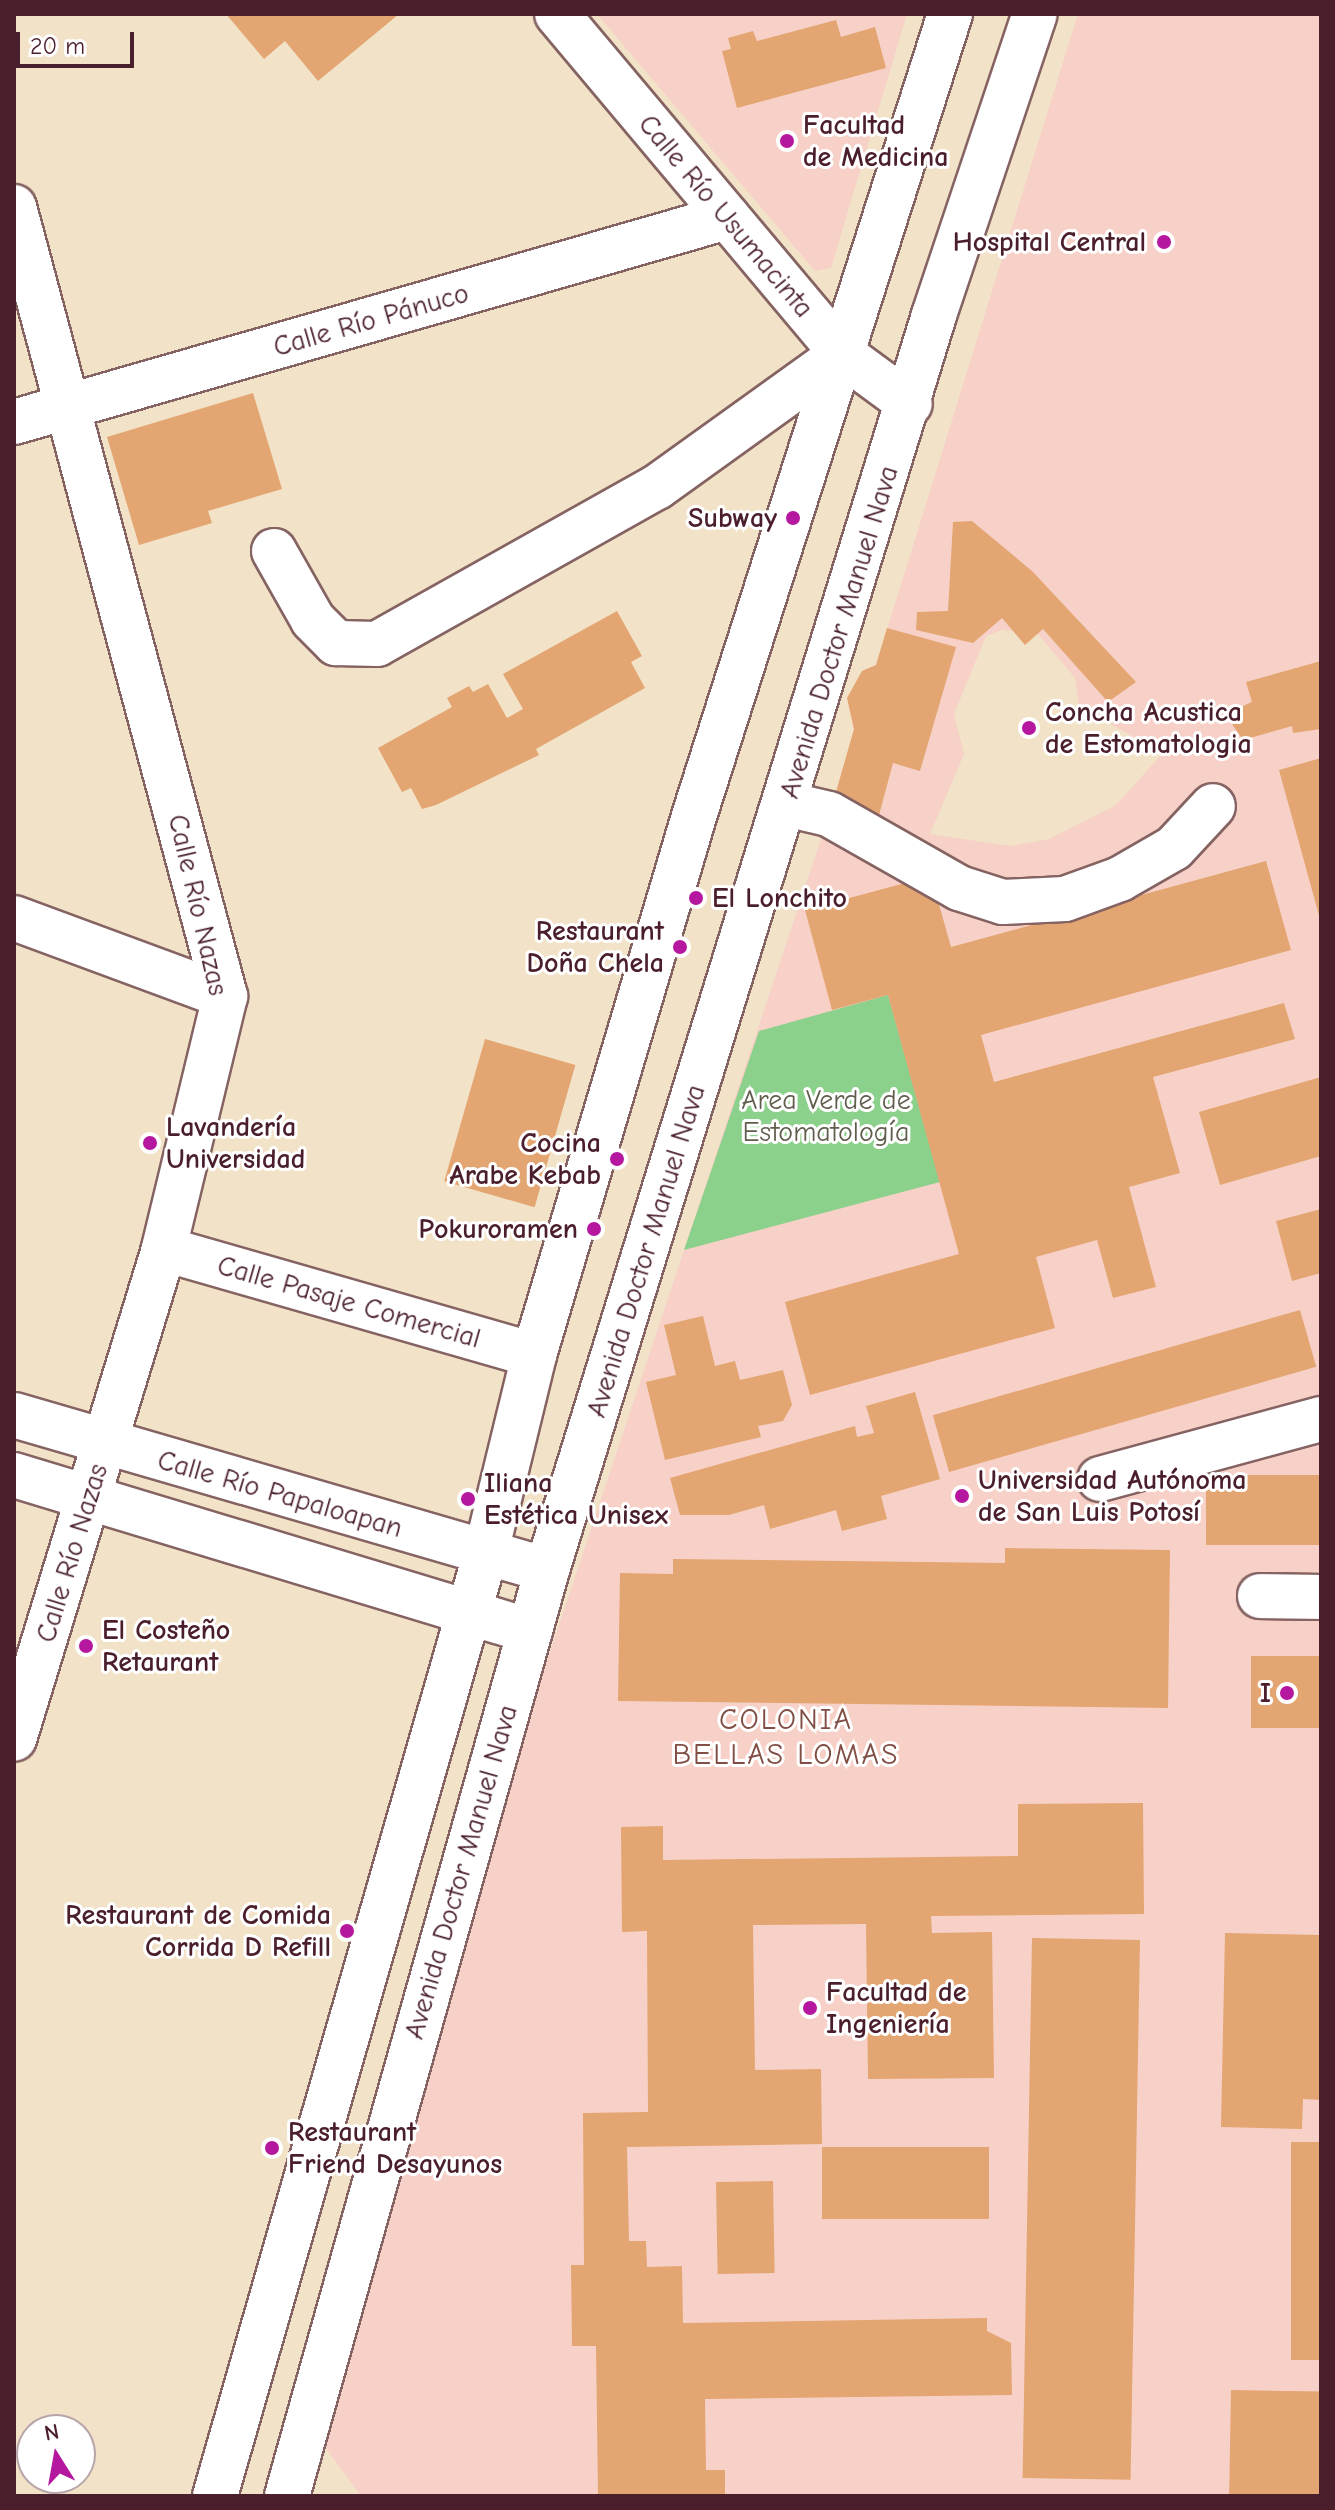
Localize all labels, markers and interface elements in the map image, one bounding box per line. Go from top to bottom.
scale bar [20,16,138,66]
text: 20 m [30,32,85,60]
street label: Calle Río Usumacinta [631,108,821,324]
place label: Facultad de Medicina [803,108,948,174]
marker: Facultad de Medicina [778,132,796,150]
place label: Hospital Central [953,225,1146,259]
marker: Hospital Central [1153,231,1175,253]
street label: Calle Río Pánuco [269,276,473,364]
street label: Avenida Doctor Manuel Nava [772,462,906,802]
place label: Subway [688,501,777,535]
marker: Subway [784,509,802,527]
place label: Concha Acustica de Estomatologia [1045,695,1252,761]
marker: Concha Acustica de Estomatologia [1020,719,1038,737]
street label: Calle Río Nazas [161,811,235,999]
place label: El Lonchito [712,881,847,915]
marker: El Lonchito [687,889,705,907]
place label: Restaurant Doña Chela [526,914,664,980]
marker: Restaurant Doña Chela [671,938,689,956]
street label: Avenida Doctor Manuel Nava [579,1081,713,1421]
park label: Area Verde de Estomatología [741,1083,911,1149]
place label: Lavandería Universidad [166,1110,305,1176]
place label: Cocina Arabe Kebab [449,1126,601,1192]
marker: Lavandería Universidad [141,1134,159,1152]
marker: Cocina Arabe Kebab [608,1150,626,1168]
place label: Pokuroramen [419,1212,578,1246]
marker: Pokuroramen [585,1220,603,1238]
street label: Calle Pasaje Comercial [214,1248,484,1356]
street label: Calle Río Papaloapan [154,1443,406,1545]
street label: Calle Río Nazas [29,1460,115,1646]
place label: Universidad Autónoma de San Luis Potosí [978,1463,1246,1529]
place label: Iliana Estética Unisex [484,1466,668,1532]
marker: Universidad Autónoma de San Luis Potosí [953,1487,971,1505]
marker: Iliana Estética Unisex [459,1490,477,1508]
place label: El Costeño Retaurant [102,1613,230,1679]
marker: El Costeño Retaurant [77,1637,95,1655]
place label: I [1260,1676,1271,1710]
marker: I [1278,1684,1296,1702]
street label: Avenida Doctor Manuel Nava [397,1701,525,2043]
district label: COLONIA BELLAS LOMAS [672,1702,900,1772]
place label: Restaurant de Comida Corrida D Refill [65,1898,331,1964]
marker: Restaurant de Comida Corrida D Refill [338,1922,356,1940]
place label: Facultad de Ingeniería [826,1975,966,2041]
marker: Facultad de Ingeniería [801,1999,819,2017]
place label: Restaurant Friend Desayunos [288,2115,502,2181]
marker: Restaurant Friend Desayunos [263,2139,281,2157]
north arrow [16,2414,96,2494]
text: N [42,2418,61,2447]

